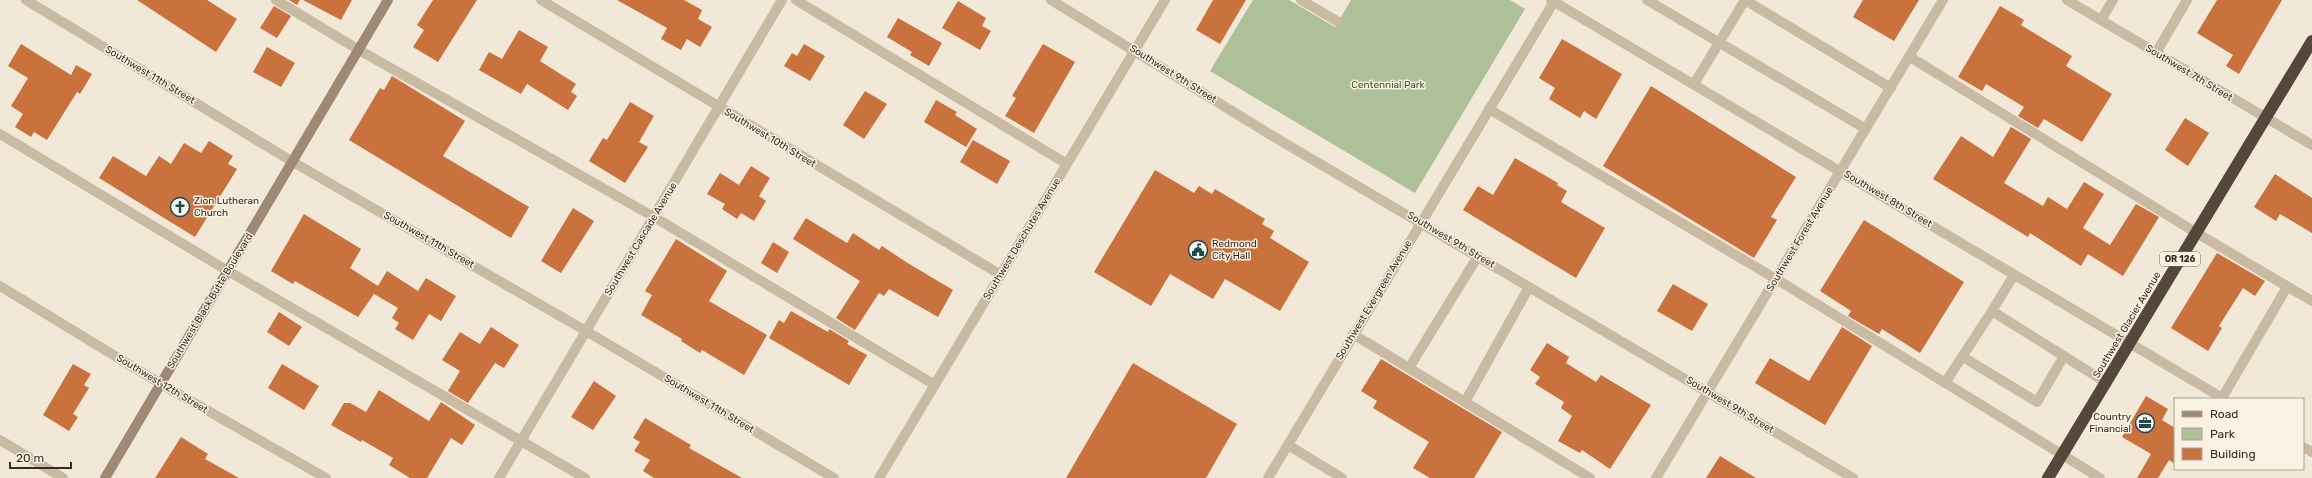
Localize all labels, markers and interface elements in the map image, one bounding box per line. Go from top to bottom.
street label: Southwest 9th Street [1127,42,1219,106]
street label: Southwest 7th Street [2143,42,2235,104]
street label: Southwest 11th Street [103,43,197,107]
park label: Centennial Park [1351,79,1426,91]
street label: Southwest 10th Street [722,106,818,170]
street label: Southwest 8th Street [1842,168,1934,230]
street label: Southwest Deschutes Avenue [981,176,1063,302]
street label: Southwest Cascade Avenue [602,180,680,298]
street label: Southwest Forest Avenue [1764,184,1836,293]
place label: Zion Lutheran Church [194,195,259,219]
church icon: Zion Lutheran Church [169,196,191,218]
street label: Southwest 11th Street [382,209,477,271]
street label: Southwest 9th Street [1405,209,1497,271]
street label: Southwest Black Butte Boulevard [165,231,255,371]
place label: Redmond City Hall [1212,238,1257,262]
street label: Southwest Evergreen Avenue [1333,238,1415,362]
public building icon: Redmond City Hall [1187,239,1209,261]
road number: OR 126 [2160,252,2200,266]
street label: Southwest Glacier Avenue [2090,269,2164,380]
street label: Southwest 12th Street [114,352,210,416]
street label: Southwest 11th Street [662,372,756,436]
street label: Southwest 9th Street [1684,374,1776,436]
legend [2174,398,2304,470]
text: Road [2210,407,2238,421]
place label: Country Financial [2089,411,2131,435]
office icon: Country Financial [2134,412,2156,434]
text: Park [2210,427,2236,441]
scale bar [10,444,71,470]
text: Building [2210,447,2256,461]
text: 20 m [16,451,44,465]

